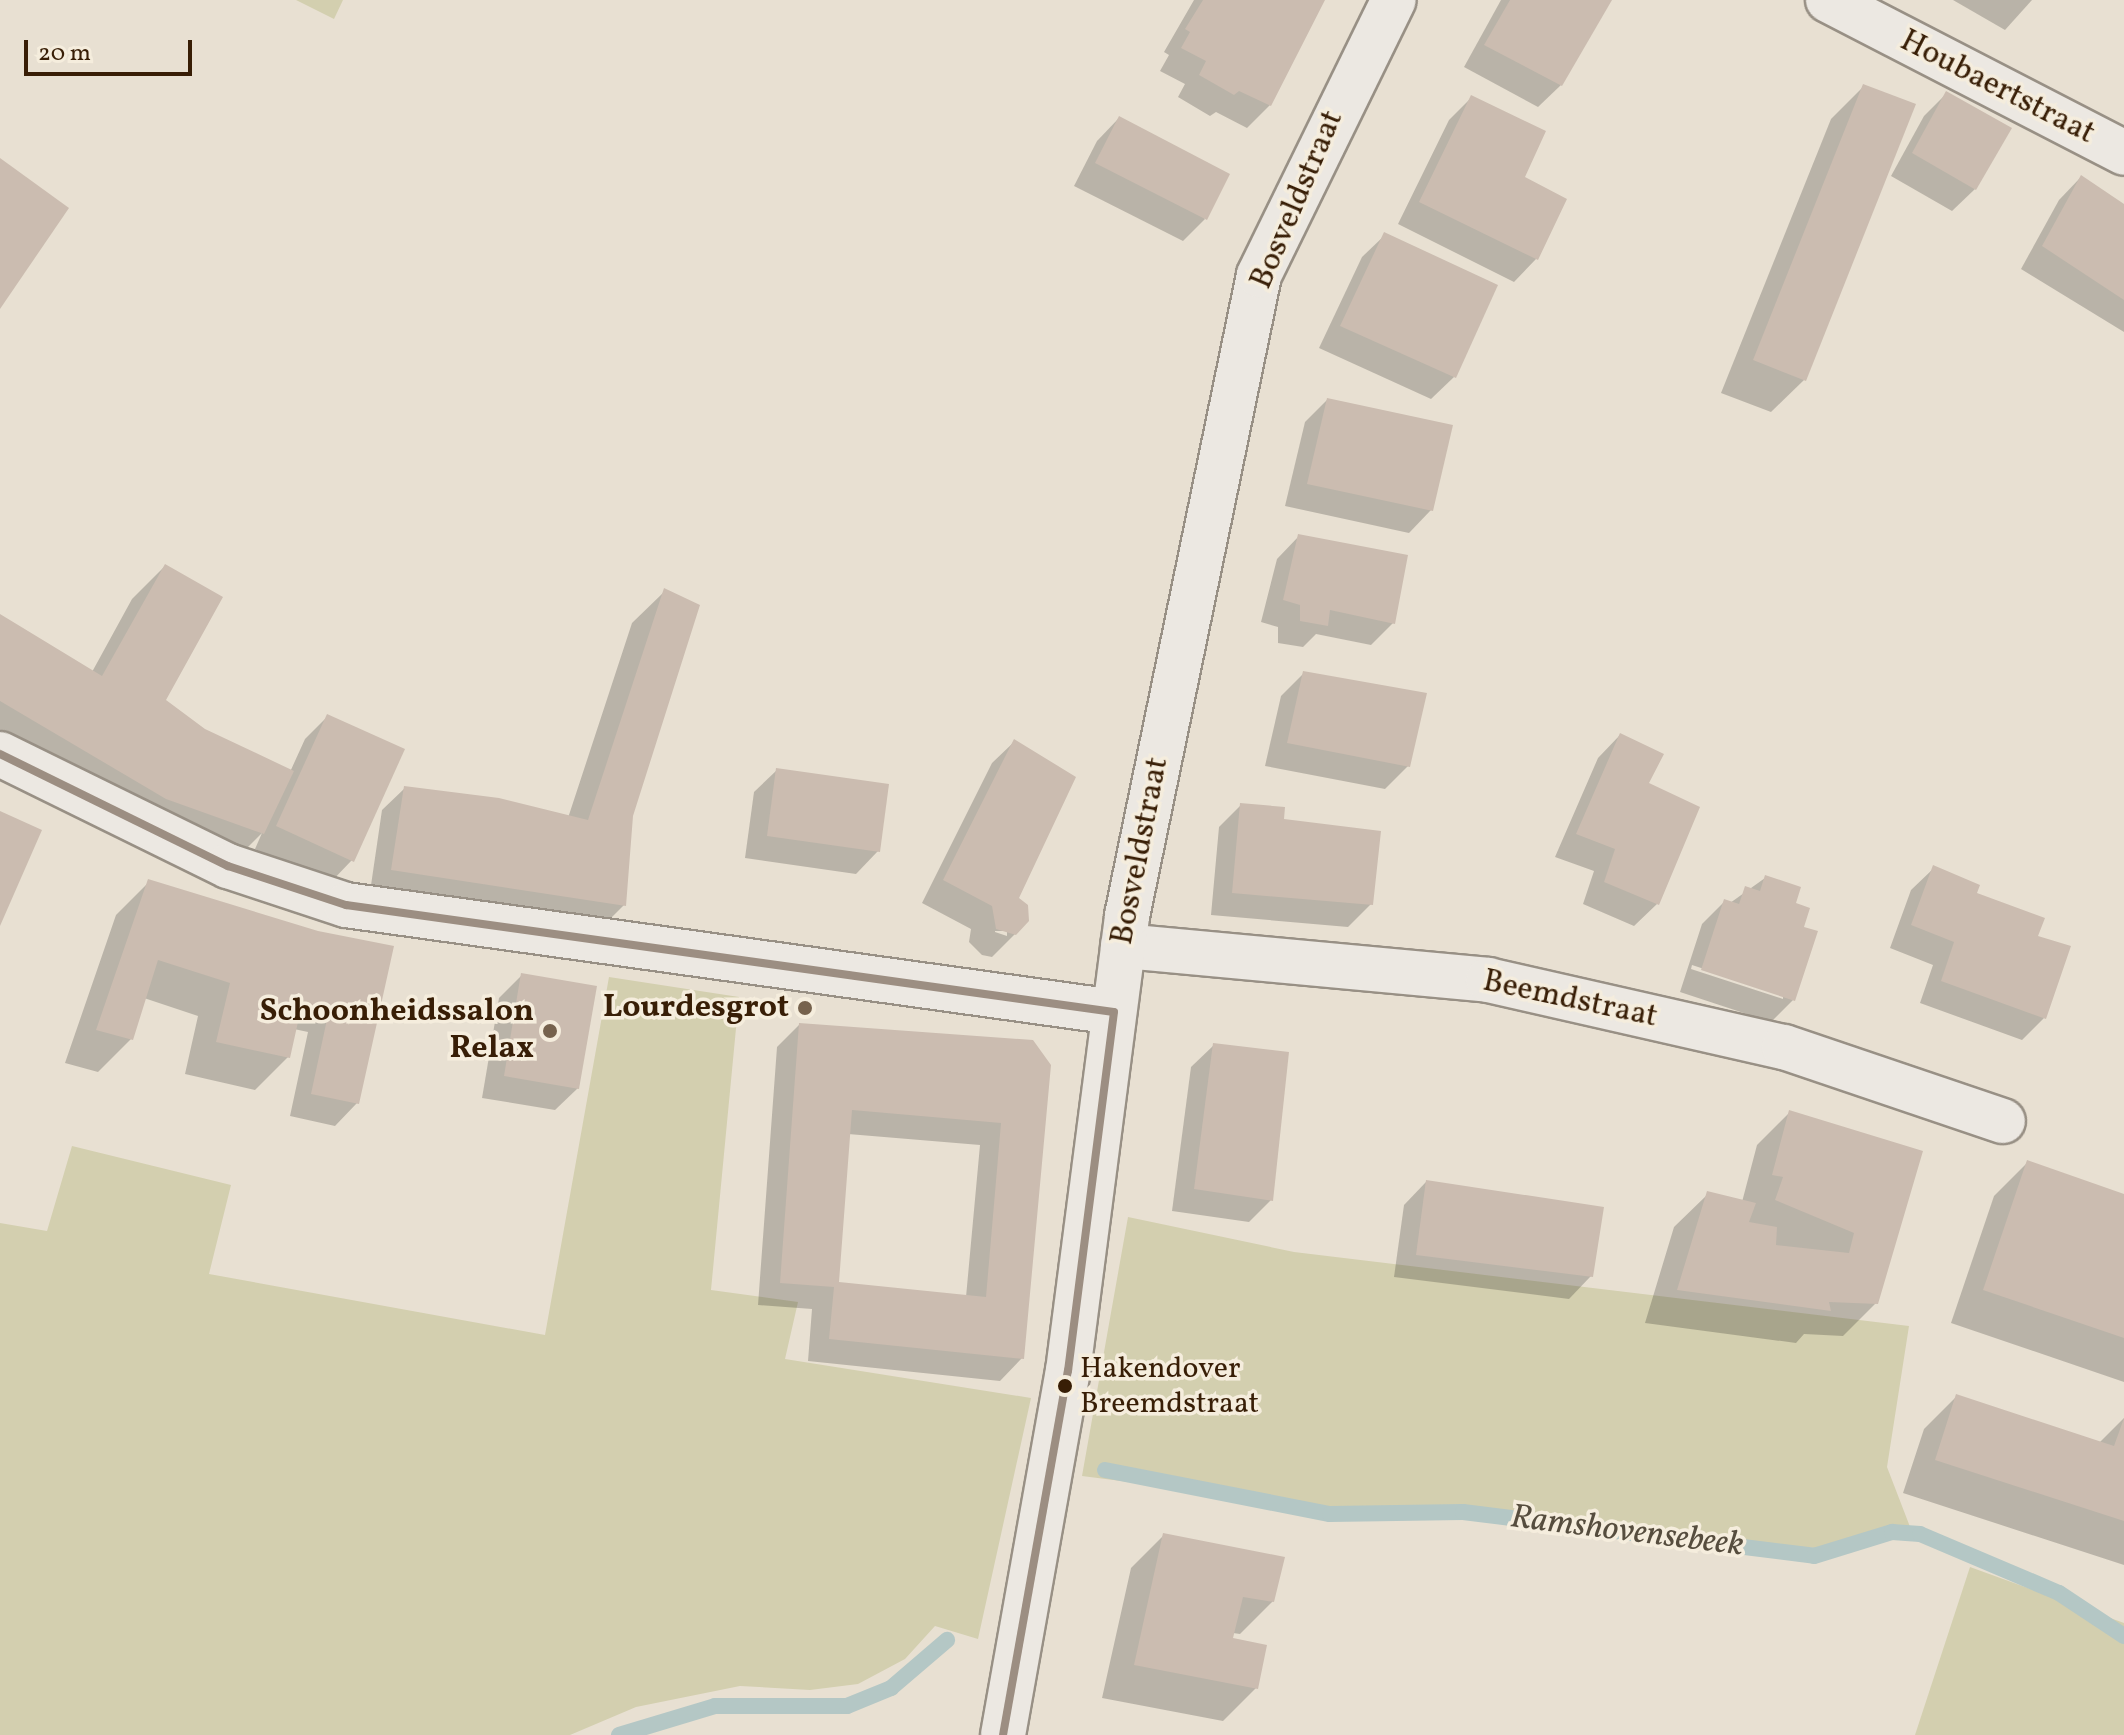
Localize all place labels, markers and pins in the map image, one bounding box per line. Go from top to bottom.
place label: Lourdesgrot [603,989,789,1027]
place label: Schoonheidssalon Relax [260,994,534,1069]
marker: Lourdesgrot [796,999,814,1017]
marker: Schoonheidssalon Relax [541,1022,559,1040]
place label: Hakendover Breemdstraat [1080,1351,1259,1422]
marker: Hakendover Breemdstraat [1057,1378,1073,1394]

